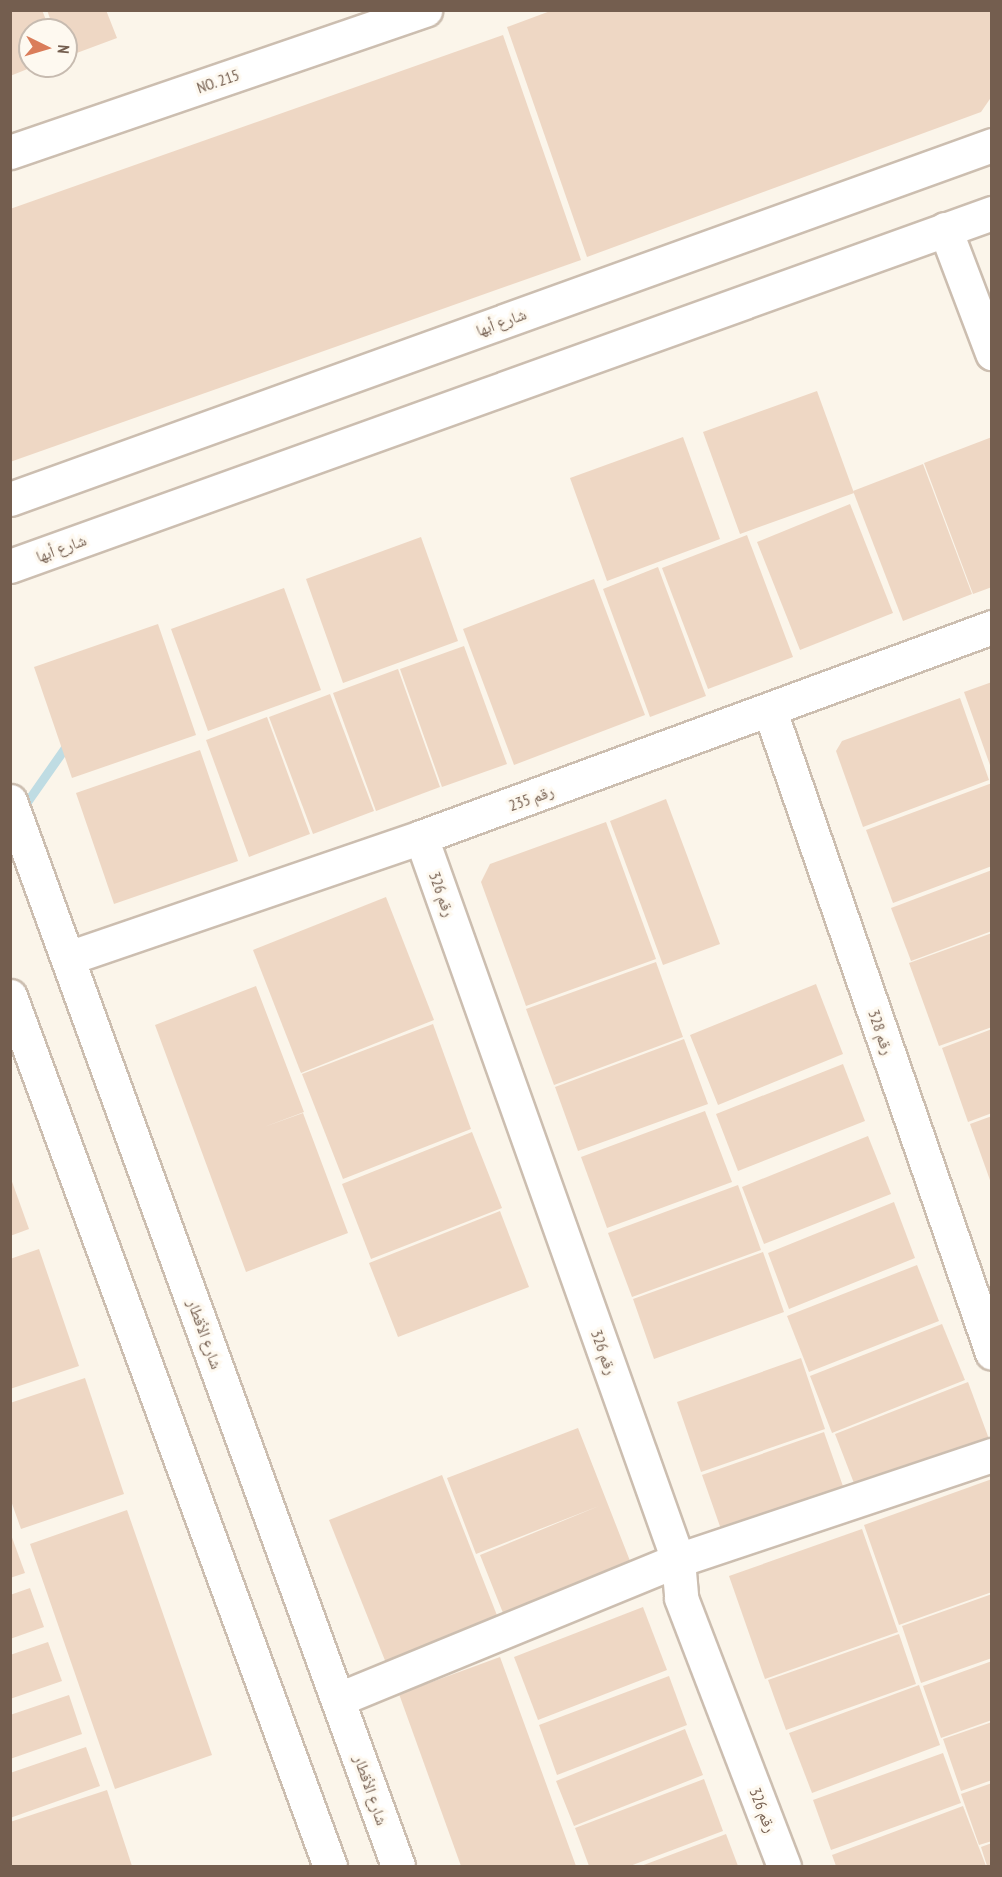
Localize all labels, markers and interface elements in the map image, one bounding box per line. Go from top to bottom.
north arrow [18,18,78,78]
text: N [54,44,74,55]
street label: NO. 215 [194,65,242,97]
street label: شارع أبها [473,304,529,340]
street label: شارع أبها [33,530,89,566]
street label: رقم 235 [506,781,556,815]
street label: رقم 326 [425,869,459,919]
street label: رقم 328 [864,1007,898,1057]
street label: شارع الأقطار [184,1296,226,1372]
street label: رقم 326 [587,1327,621,1377]
street label: شارع الأقطار [350,1752,392,1828]
street label: رقم 326 [746,1785,780,1835]

